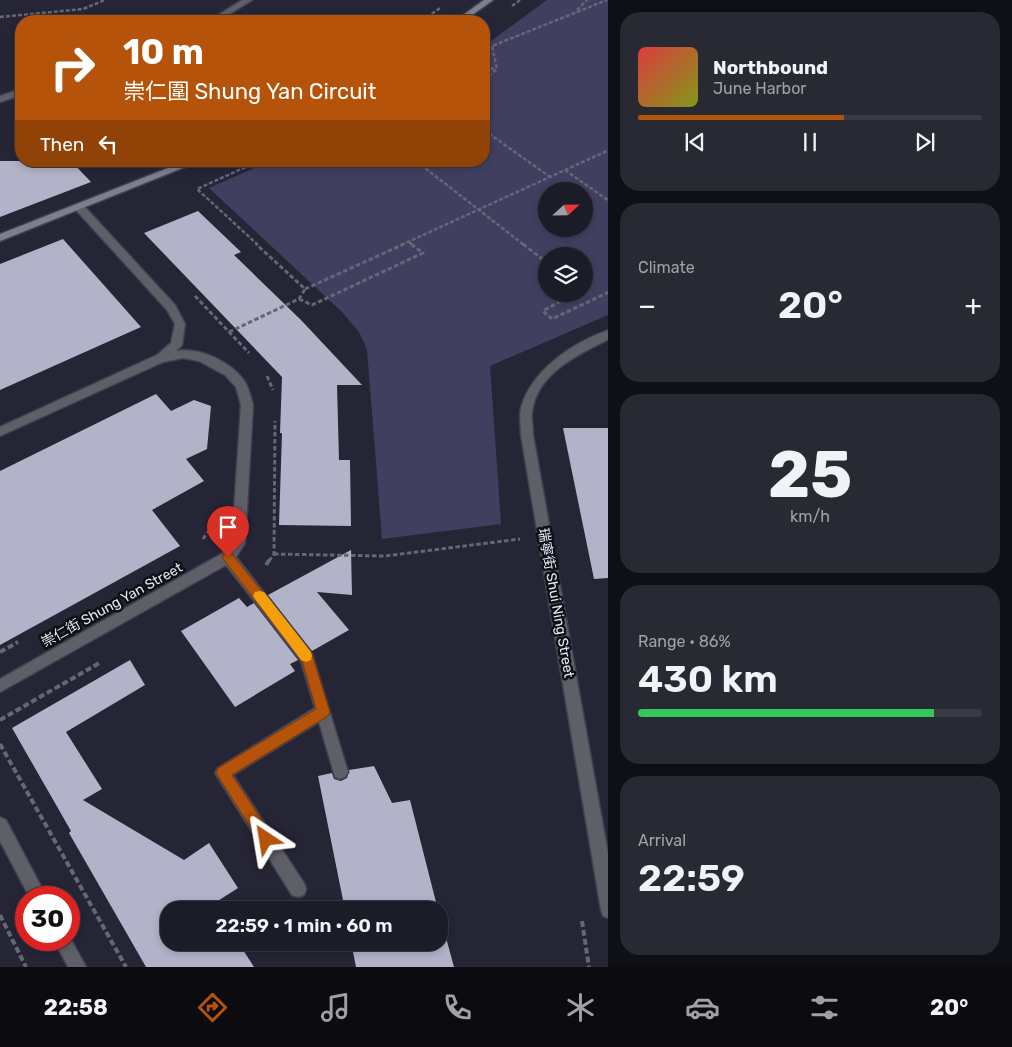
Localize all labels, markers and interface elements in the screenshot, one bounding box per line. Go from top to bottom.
text: 10 m [123,31,204,73]
icon: right [40,35,105,100]
text: Northbound [713,56,828,79]
text: 崇仁圍 Shung Yan Circuit [123,78,376,105]
text: June Harbor [713,79,806,98]
icon: previous [681,128,709,156]
icon: pause [796,128,824,156]
icon: next [911,128,939,156]
icon: left [94,130,122,158]
text: Then [40,133,84,156]
north arrow [538,182,592,238]
map controls [538,182,593,302]
button: layers [538,247,593,302]
text: Climate [638,258,695,277]
text: 20° [778,282,843,328]
text: − [638,289,656,322]
text: + [965,289,982,322]
text: 25 [768,436,852,513]
pin [207,506,249,557]
text: km/h [790,507,830,526]
icon: arrive [214,513,242,541]
street label: 瑞寧街 Shui Ning Street [534,527,578,680]
street label: 崇仁街 Shung Yan Street [38,559,186,651]
text: Range · 86% [638,632,731,651]
text: 430 km [638,656,778,702]
position arrow [239,812,291,864]
text: Arrival [638,831,686,850]
text: 22:59 [638,855,745,901]
speed limit sign: 30 [15,886,80,951]
text: 22:59 · 1 min · 60 m [216,914,392,937]
icon: directions [195,990,230,1025]
icon: music [318,990,353,1025]
icon: phone [440,990,475,1025]
icon: climate [563,990,598,1025]
icon: car [685,990,720,1025]
icon: filters [807,990,842,1025]
text: 22:58 [44,994,108,1021]
text: 20° [930,994,968,1021]

